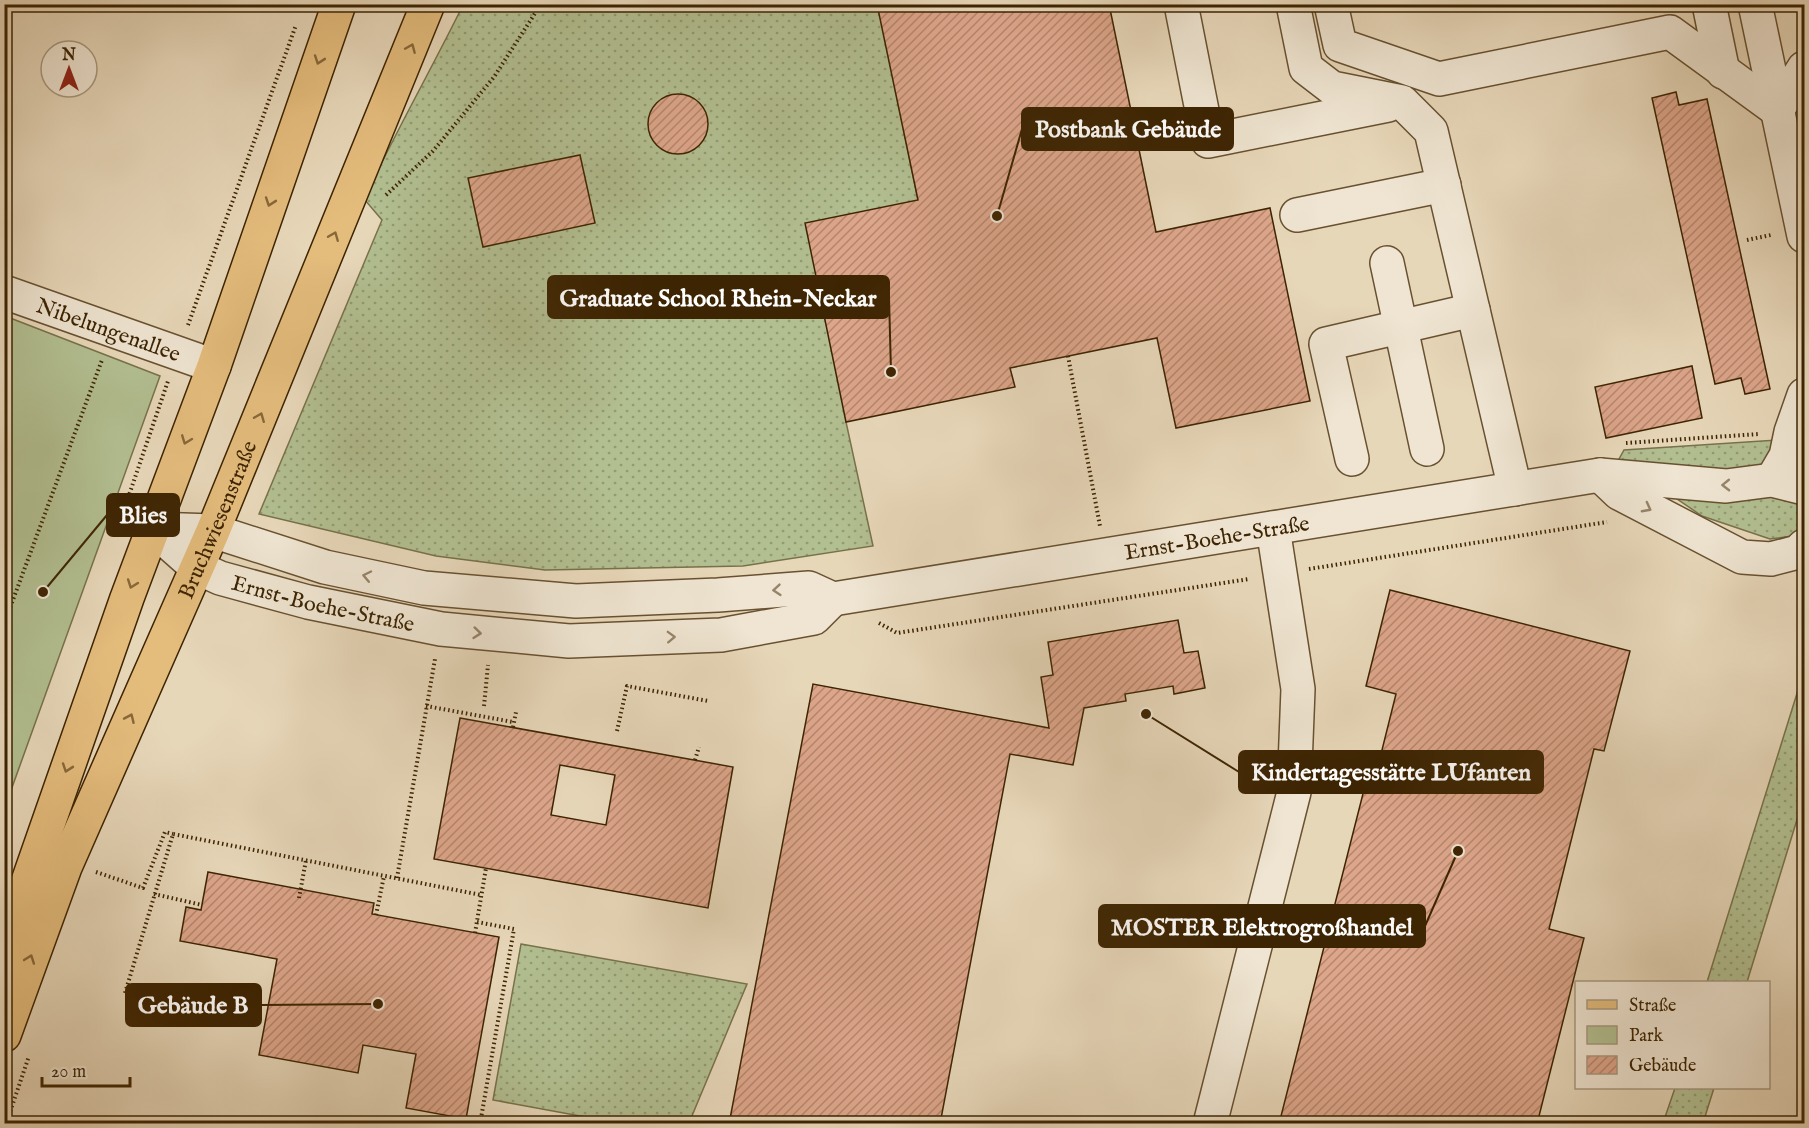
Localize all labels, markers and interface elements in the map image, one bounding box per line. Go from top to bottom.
north arrow [39,39,99,99]
one-way arrow [404,43,416,54]
text: N [61,46,76,66]
one-way arrow [314,54,327,65]
callout: Postbank Gebäude [1022,108,1233,150]
text: Postbank Gebäude [1035,115,1221,146]
one-way arrow [265,196,278,207]
one-way arrow [327,231,339,242]
callout: Graduate School Rhein-Neckar [548,276,889,318]
text: Graduate School Rhein-Neckar [560,284,877,315]
street label: Nibelungenallee [32,292,184,369]
one-way arrow [253,412,265,423]
one-way arrow [181,434,193,445]
street label: Bruchwiesenstraße [173,437,264,604]
one-way arrow [1722,479,1731,491]
callout: Blies [107,494,179,536]
text: Blies [119,501,168,532]
one-way arrow [1641,501,1652,512]
street label: Ernst-Boehe-Straße [1123,510,1312,568]
street label: Ernst-Boehe-Straße [228,570,417,639]
one-way arrow [362,570,372,583]
one-way arrow [127,578,140,589]
one-way arrow [773,584,782,597]
one-way arrow [472,626,481,639]
one-way arrow [667,631,676,643]
one-way arrow [123,713,135,724]
callout: Kindertagesstätte LUfanten [1239,751,1543,793]
text: Kindertagesstätte LUfanten [1251,758,1531,789]
one-way arrow [62,762,75,773]
callout: MOSTER Elektrogroßhandel [1099,905,1425,947]
text: MOSTER Elektrogroßhandel [1111,913,1414,944]
one-way arrow [22,954,35,965]
legend [1575,981,1770,1089]
callout: Gebäude B [126,984,261,1026]
text: Gebäude B [138,991,248,1022]
text: Straße [1629,995,1676,1018]
text: Park [1629,1025,1664,1048]
scale bar [42,1050,130,1088]
text: Gebäude [1629,1055,1696,1078]
text: 20 m [51,1061,86,1084]

